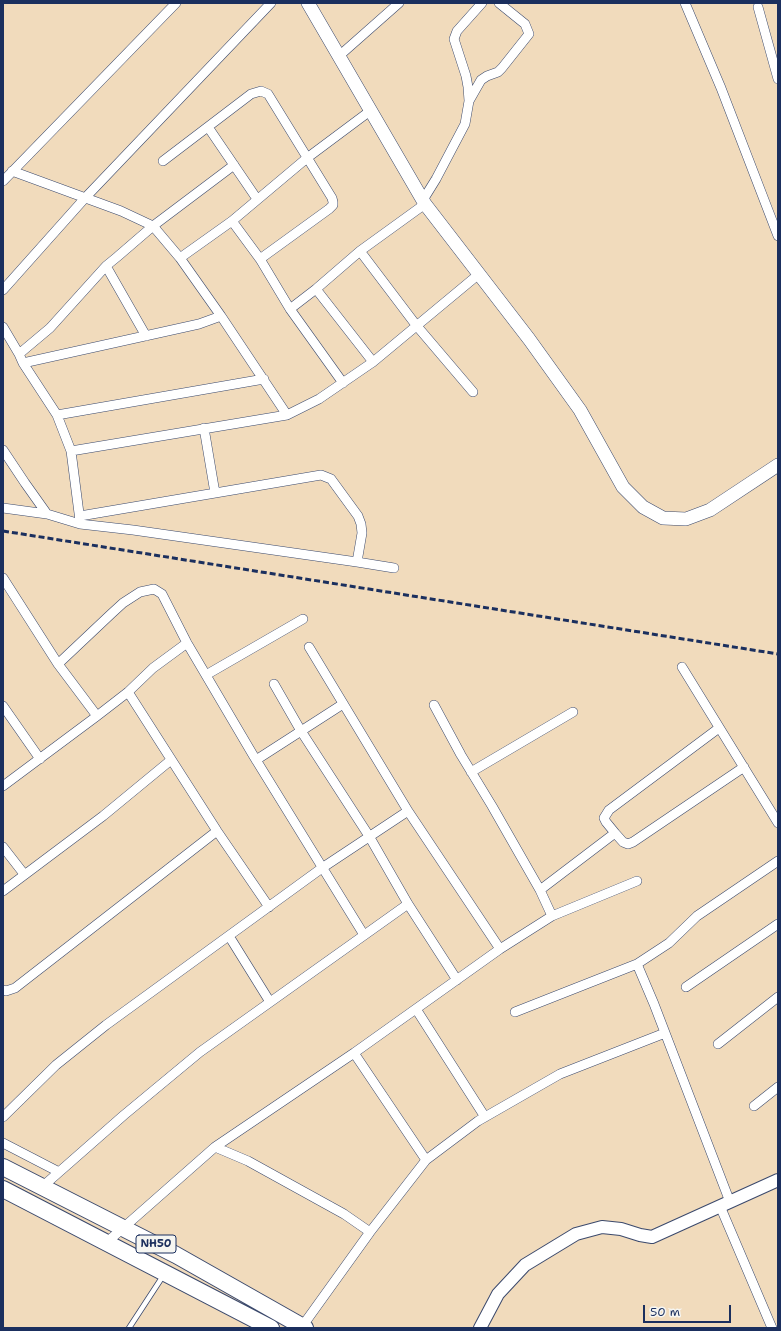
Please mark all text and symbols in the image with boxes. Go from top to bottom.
road number: NH50 [136,1235,176,1253]
scale bar [645,1297,733,1323]
text: 50 m [650,1304,680,1320]

